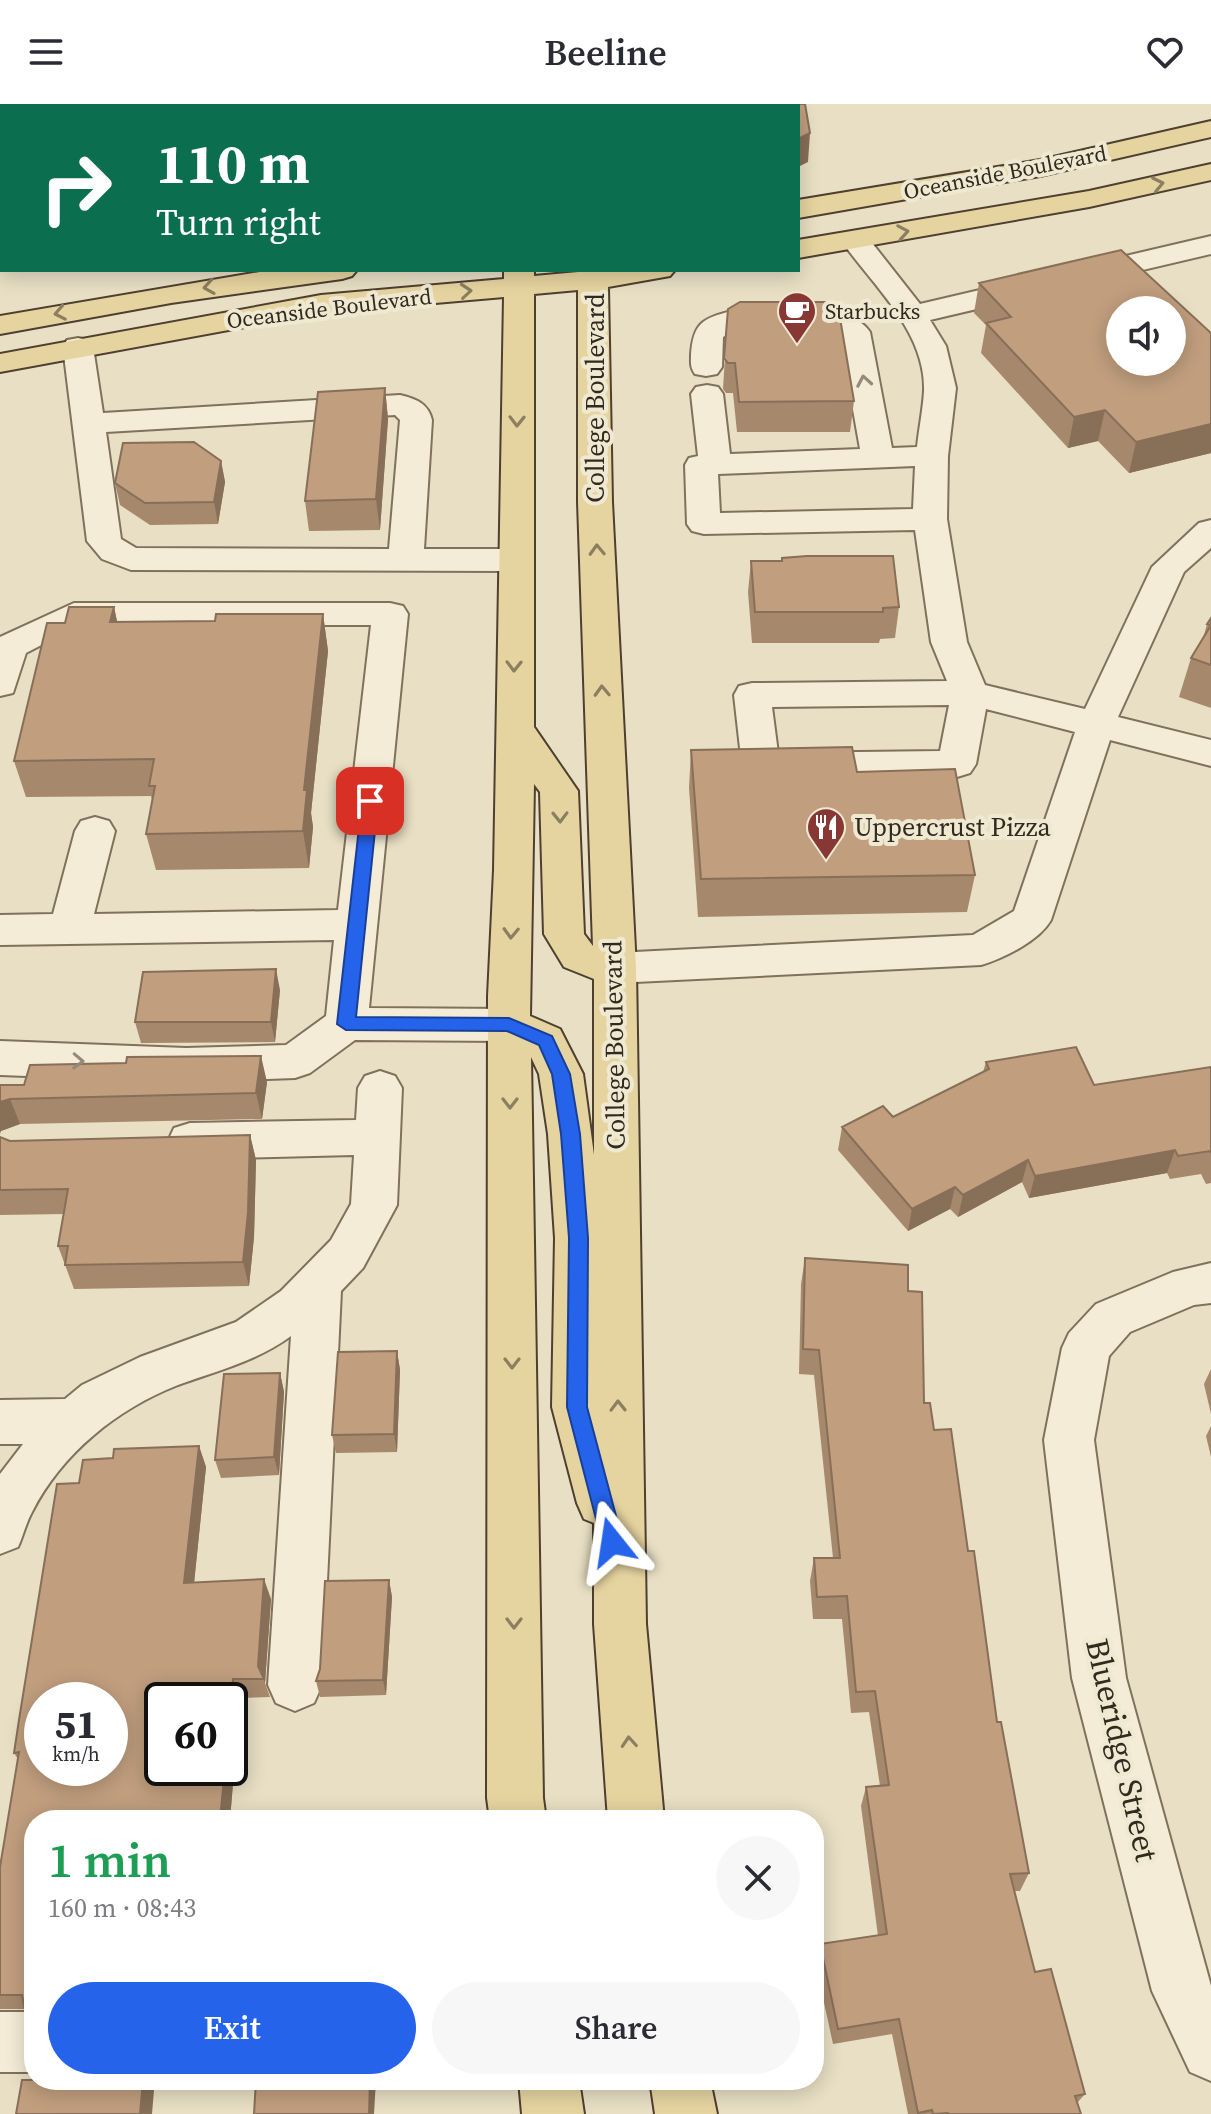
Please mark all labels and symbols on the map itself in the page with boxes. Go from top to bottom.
street label: Oceanside Boulevard [901,138,1110,206]
one-way arrow [1151,176,1164,193]
one-way arrow [896,224,909,241]
one-way arrow [202,277,216,294]
street label: Oceanside Boulevard [225,280,434,335]
one-way arrow [460,283,473,300]
cafe icon: Starbucks [776,290,818,345]
street label: College Boulevard [577,293,613,503]
place label: Starbucks [825,296,920,326]
one-way arrow [53,303,67,320]
one-way arrow [856,374,873,388]
one-way arrow [508,415,526,428]
one-way arrow [589,543,606,556]
one-way arrow [505,660,523,673]
one-way arrow [593,684,610,697]
pin [336,767,404,835]
restaurant icon: Uppercrust Pizza [805,806,847,861]
place label: Uppercrust Pizza [854,809,1052,845]
one-way arrow [551,811,569,824]
one-way arrow [503,927,520,940]
street label: College Boulevard [594,940,634,1150]
one-way arrow [72,1052,85,1069]
one-way arrow [501,1097,519,1110]
one-way arrow [503,1357,521,1370]
one-way arrow [609,1399,627,1412]
position arrow [570,1500,654,1584]
one-way arrow [505,1617,523,1630]
street label: Blueridge Street [1075,1634,1169,1866]
speed limit sign: 60 [144,1682,248,1786]
one-way arrow [621,1735,638,1748]

